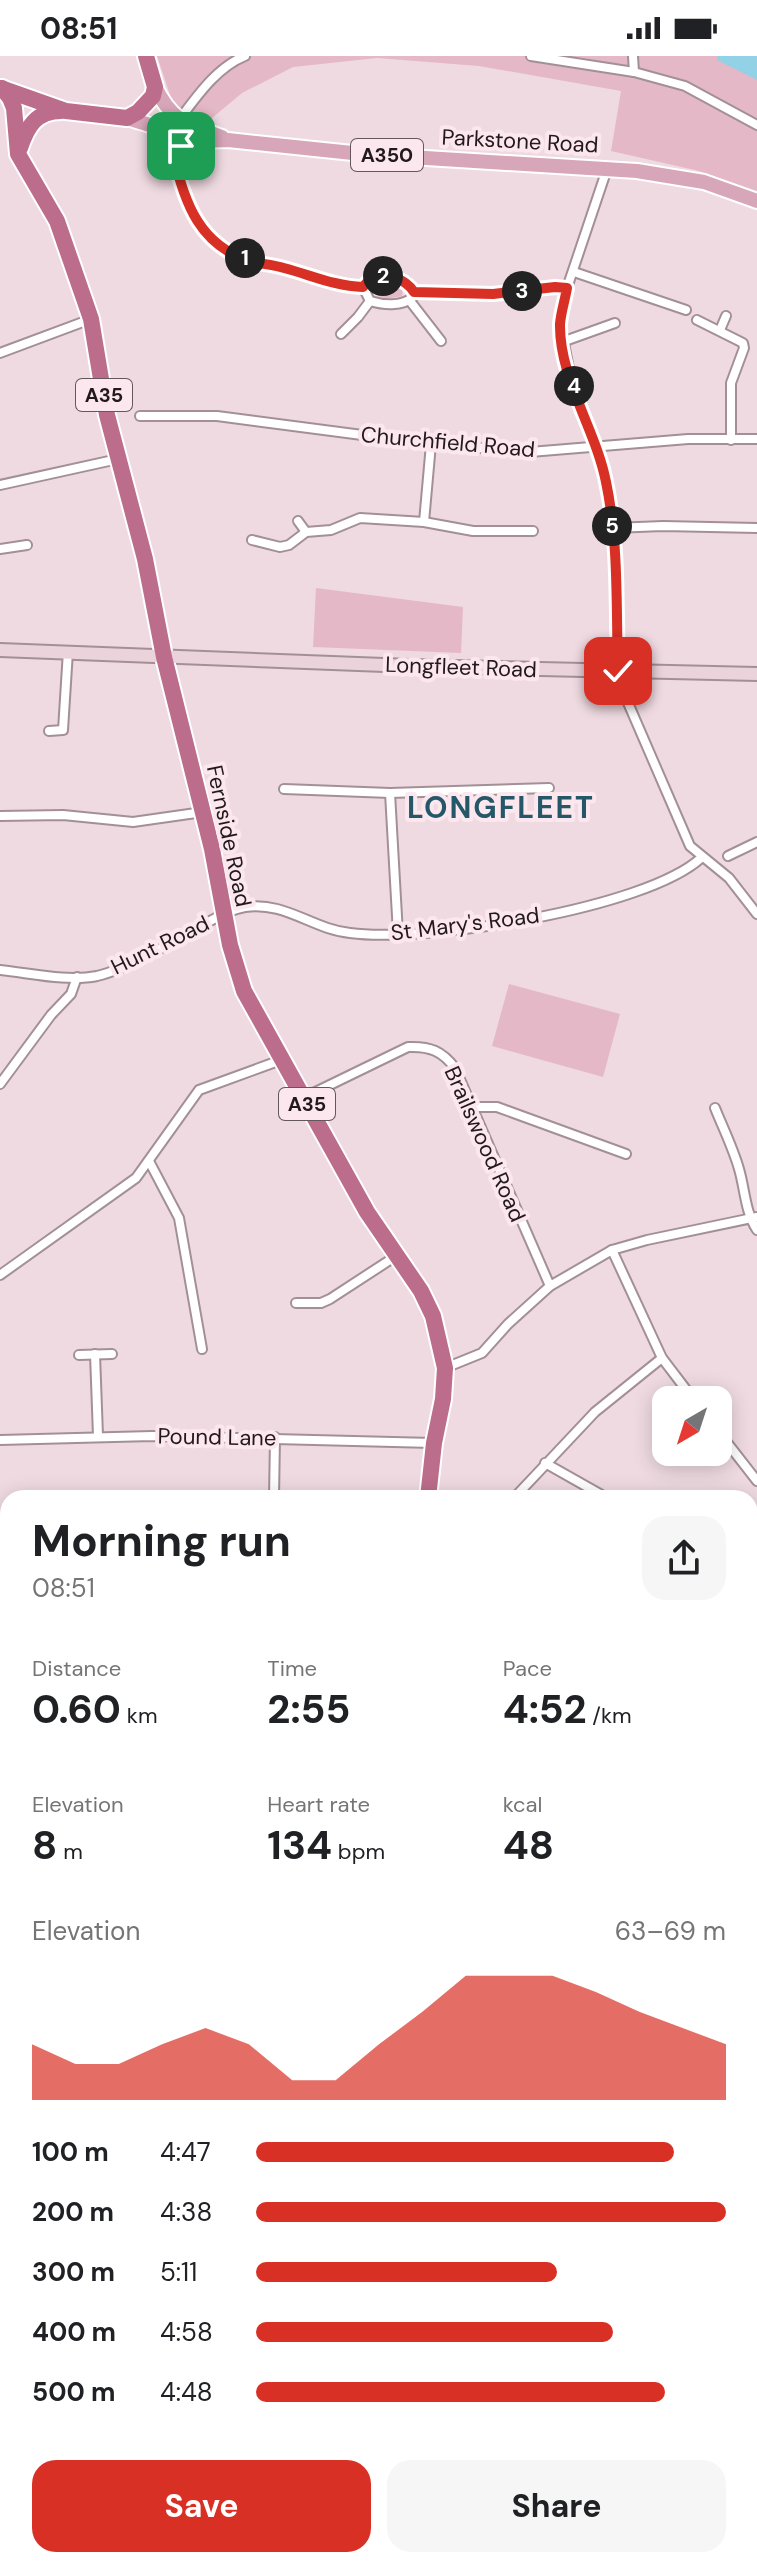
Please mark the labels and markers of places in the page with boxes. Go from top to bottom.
pin [147,112,215,180]
pin: 1 [225,238,265,278]
pin: 2 [363,256,403,296]
pin: 3 [502,271,542,311]
pin: 4 [554,366,594,406]
pin: 5 [592,506,632,546]
pin [584,637,652,705]

